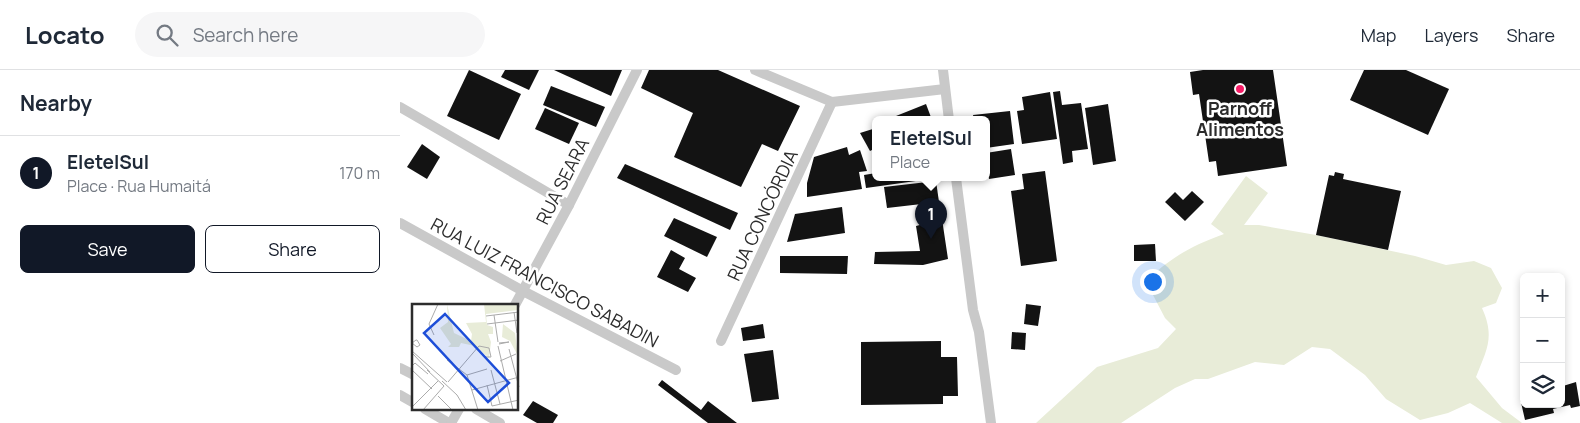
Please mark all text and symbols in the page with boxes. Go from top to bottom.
search box [135,12,485,57]
text: Locato [25,18,105,51]
icon: search [153,21,181,49]
text: Search here [193,22,298,48]
text: Map [1361,23,1396,47]
text: Layers [1424,23,1478,47]
text: Share [1506,23,1555,47]
marker: Parnoff Alimentos [1234,83,1246,95]
text: Nearby [20,89,92,117]
place label: Parnoff Alimentos [1196,96,1284,141]
popup [872,116,990,181]
text: EletelSul [890,125,972,151]
street label: RUA SEARA [530,133,594,228]
street label: RUA CONCÓRDIA [721,145,803,284]
text: EletelSul [67,149,149,175]
text: Place [890,151,930,173]
text: 1 [32,162,40,184]
text: 170 m [339,162,380,184]
text: Place · Rua Humaitá [67,175,211,197]
pin: 1 [915,198,947,239]
street label: RUA LUIZ FRANCISCO SABADIN [427,212,663,352]
button: Save [20,225,195,273]
button: Share [205,225,380,273]
your location [1140,269,1166,295]
map controls [1520,273,1565,408]
button: + [1520,273,1565,318]
inset map [412,304,519,410]
button: − [1520,318,1565,363]
button: layers [1520,363,1565,408]

